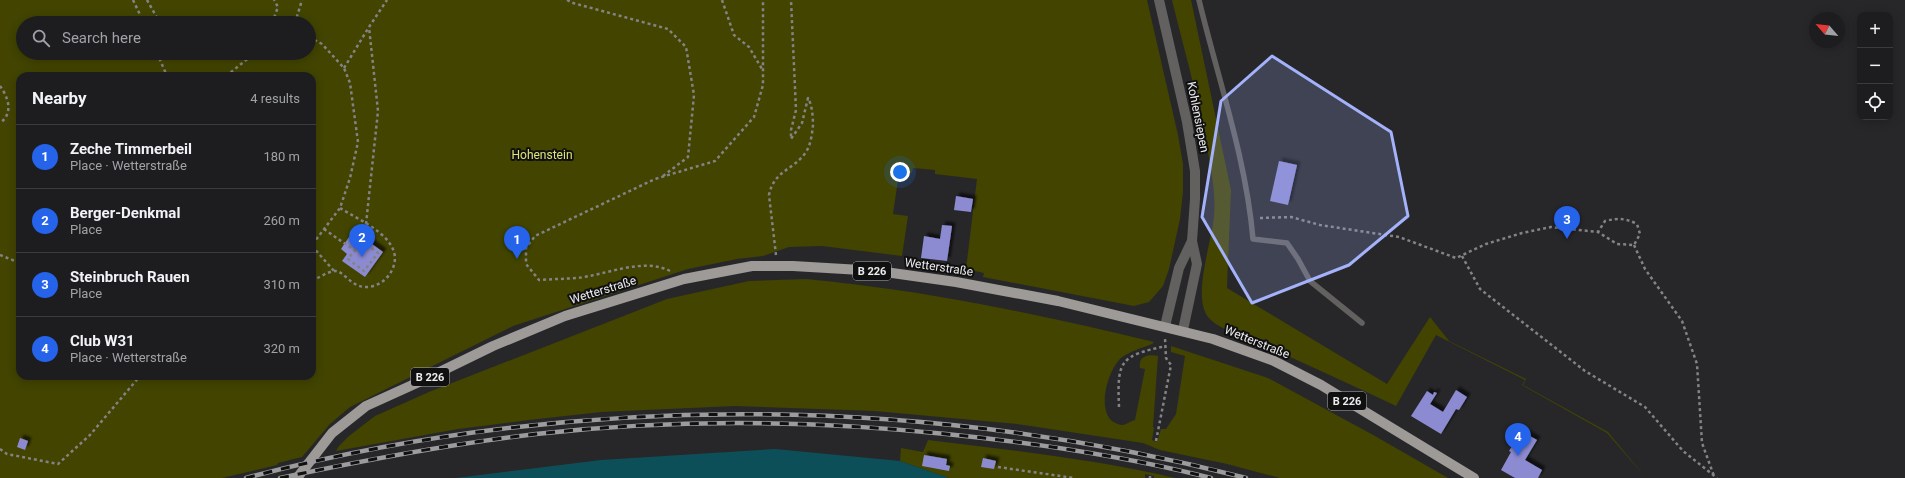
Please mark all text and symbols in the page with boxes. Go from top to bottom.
north arrow [1809,12,1845,48]
map controls [1857,12,1893,120]
button: + [1857,12,1893,48]
search box [16,16,316,60]
icon: search [30,27,52,49]
text: Search here [62,29,141,47]
button: − [1857,48,1893,84]
street label: Kohlensiepen [1184,80,1212,154]
button: locate [1857,84,1893,120]
text: Nearby [32,88,87,108]
text: 4 results [250,91,300,106]
text: Zeche Timmerbeil [70,140,192,158]
park label: Hohenstein [511,148,573,162]
text: 1 [41,149,49,164]
text: 180 m [263,149,300,164]
text: Place · Wetterstraße [70,158,187,173]
your location [890,162,910,182]
text: Berger-Denkmal [70,204,180,222]
pin: 3 [1554,206,1580,239]
text: 2 [41,213,49,228]
text: 260 m [263,213,300,228]
text: Place [70,222,102,237]
pin: 2 [349,224,375,257]
pin: 1 [504,226,530,259]
street label: Wetterstraße [904,255,974,279]
road number: B 226 [853,262,891,280]
text: Steinbruch Rauen [70,268,190,286]
street label: Wetterstraße [568,273,638,307]
text: 3 [41,277,49,292]
text: 310 m [263,277,300,292]
text: Place [70,286,102,301]
street label: Wetterstraße [1222,323,1292,361]
text: Club W31 [70,332,135,350]
text: 4 [41,341,49,356]
text: 320 m [263,341,300,356]
text: Place · Wetterstraße [70,350,187,365]
road number: B 226 [411,368,449,386]
road number: B 226 [1328,392,1366,410]
pin: 4 [1505,423,1531,456]

